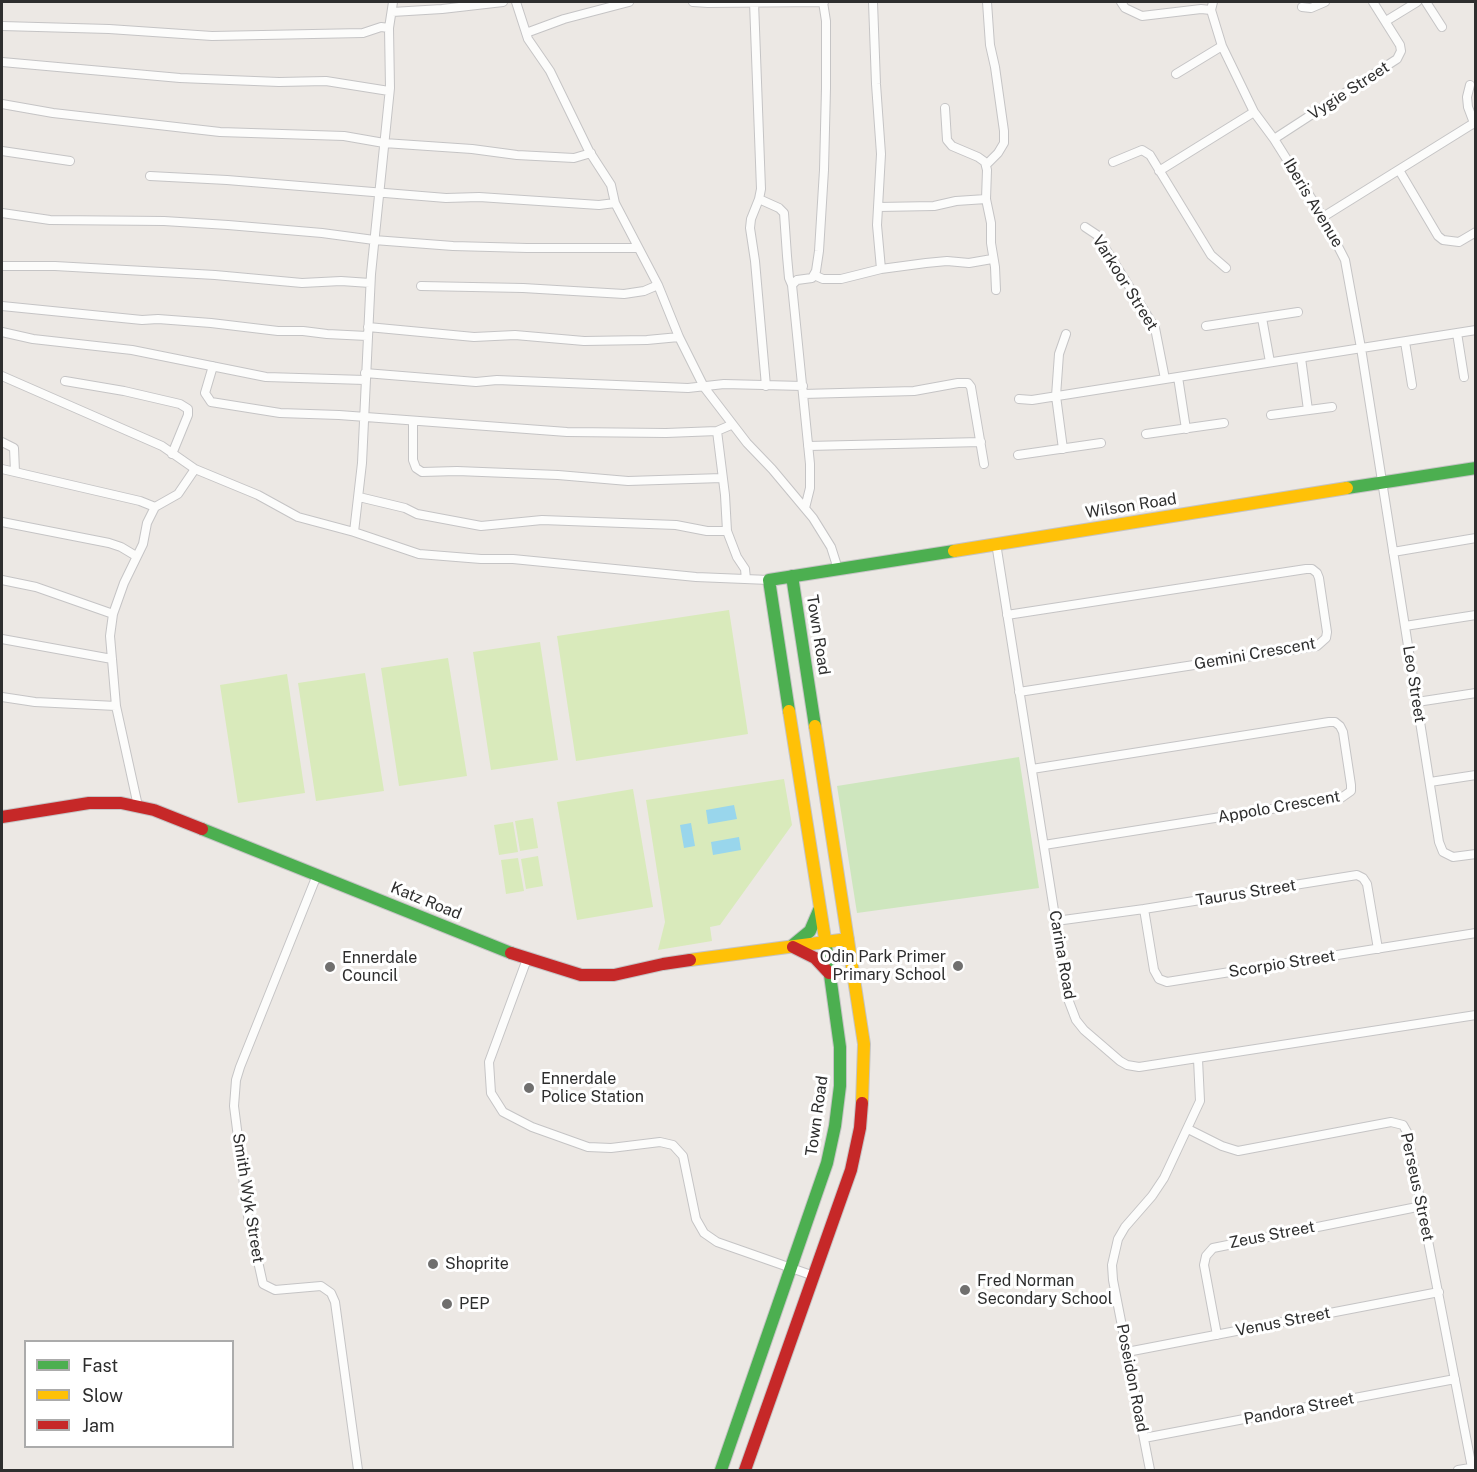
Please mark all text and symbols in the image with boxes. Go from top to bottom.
street label: Vygie Street [1305,58,1393,124]
street label: Iberis Avenue [1279,155,1347,251]
street label: Varkoor Street [1088,232,1162,334]
street label: Wilson Road [1084,489,1178,523]
street label: Town Road [802,594,834,676]
street label: Gemini Crescent [1193,634,1317,674]
street label: Leo Street [1398,644,1430,724]
street label: Appolo Crescent [1216,787,1342,827]
street label: Taurus Street [1195,876,1297,910]
street label: Katz Road [388,878,464,924]
street label: Carina Road [1045,909,1079,1001]
street label: Scorpio Street [1227,946,1337,982]
place label: Odin Park Primer Primary School [820,947,946,985]
place label: Ennerdale Council [342,948,417,986]
marker: Odin Park Primer Primary School [951,959,965,973]
marker: Ennerdale Council [323,960,337,974]
place label: Ennerdale Police Station [541,1069,644,1107]
street label: Town Road [802,1075,832,1157]
marker: Ennerdale Police Station [522,1081,536,1095]
street label: Perseus Street [1396,1131,1438,1243]
street label: Smith Wyk Street [228,1132,268,1264]
street label: Zeus Street [1227,1217,1317,1253]
place label: Shoprite [445,1254,509,1274]
marker: Shoprite [426,1257,440,1271]
place label: Fred Norman Secondary School [977,1271,1112,1309]
marker: Fred Norman Secondary School [958,1283,972,1297]
place label: PEP [459,1294,489,1314]
marker: PEP [440,1297,454,1311]
street label: Venus Street [1234,1303,1332,1341]
street label: Poseidon Road [1112,1322,1152,1434]
legend [24,1340,234,1448]
text: Fast [82,1355,118,1376]
text: Slow [82,1385,123,1406]
street label: Pandora Street [1242,1389,1356,1429]
text: Jam [82,1415,115,1436]

